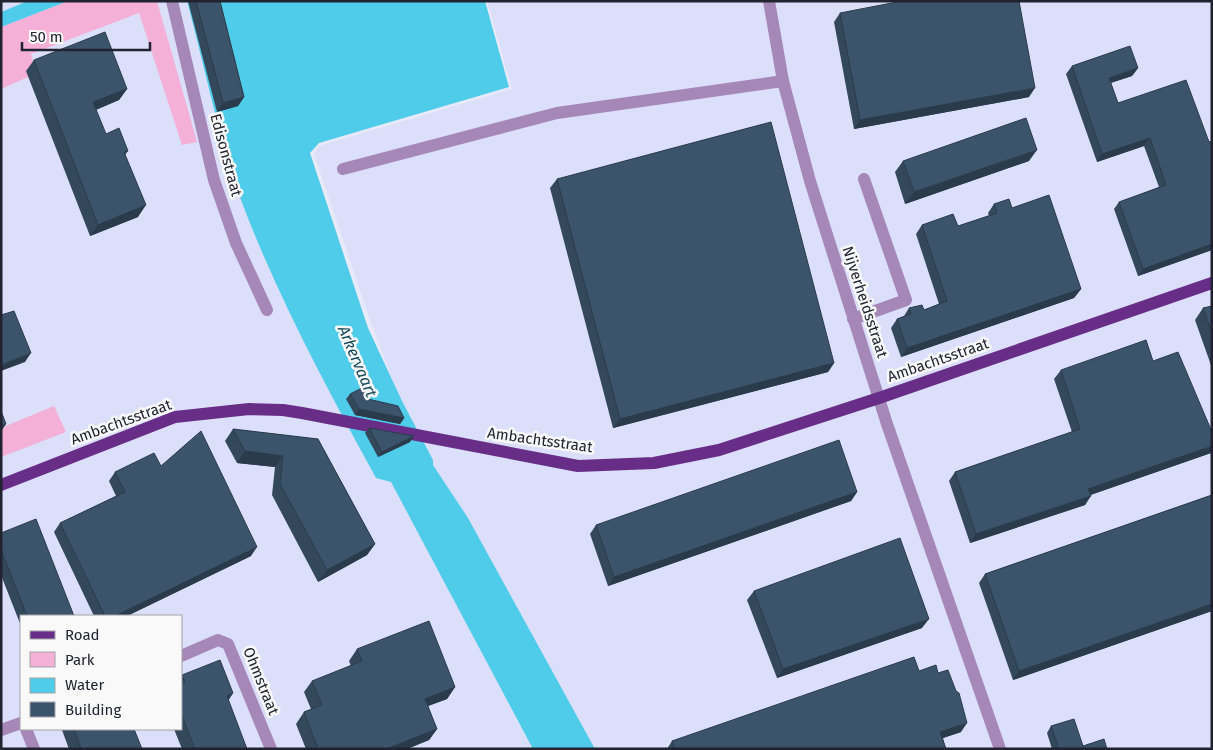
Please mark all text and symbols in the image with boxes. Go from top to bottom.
scale bar [22,20,150,52]
text: 50 m [30,28,63,46]
street label: Edisonstraat [206,112,246,199]
street label: Nijverheidsstraat [838,244,892,361]
water label: Arkervaart [334,322,381,400]
street label: Ambachtsstraat [885,334,992,386]
street label: Ambachtsstraat [68,395,174,449]
street label: Ambachtsstraat [486,424,594,456]
legend [20,615,182,730]
text: Road [65,626,100,644]
street label: Ohmstraat [239,645,283,718]
text: Park [65,651,95,669]
text: Water [65,676,104,694]
text: Building [65,701,121,719]

